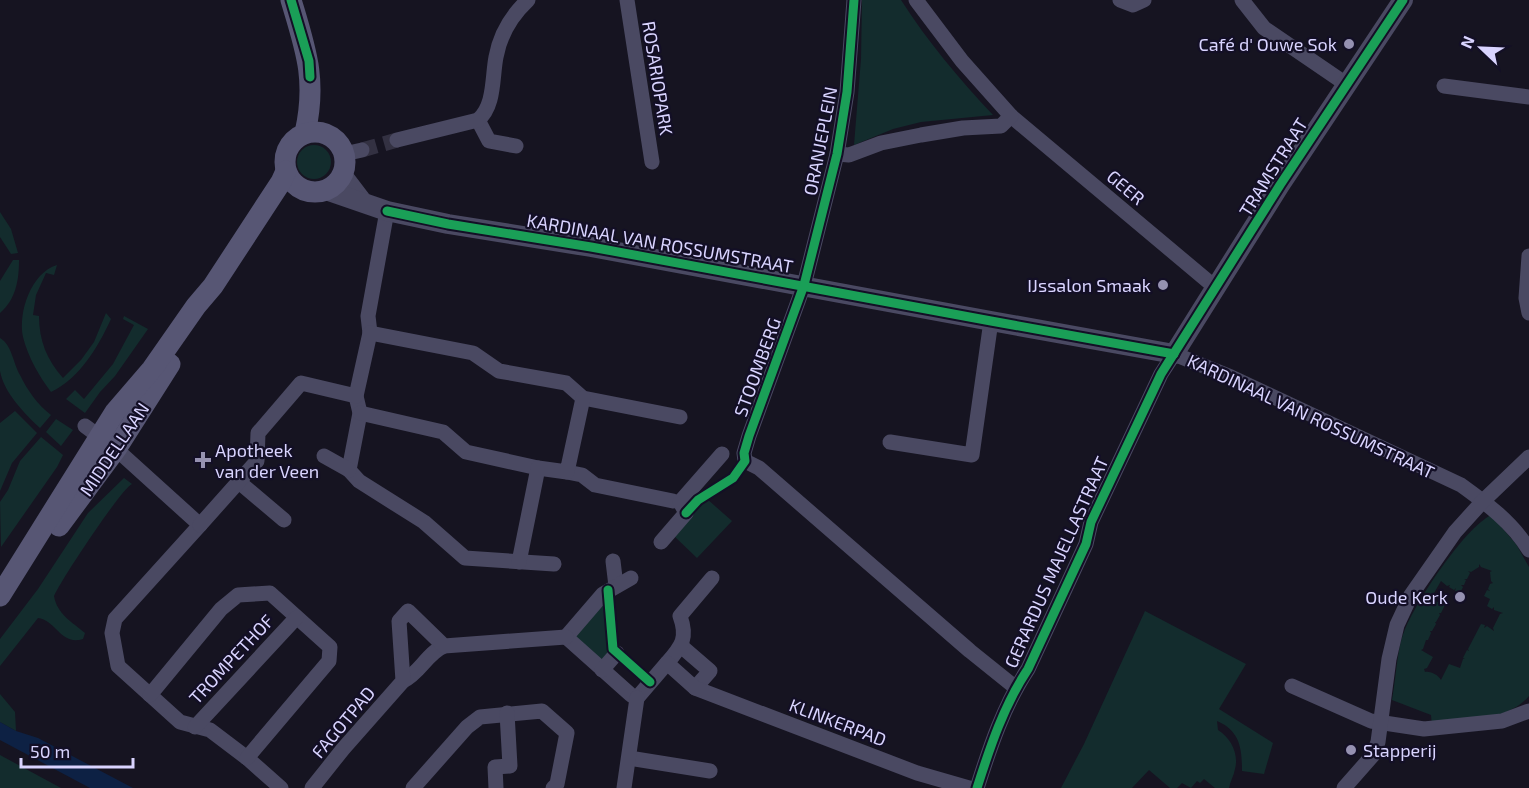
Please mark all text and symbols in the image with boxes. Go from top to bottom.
north arrow [1451,18,1511,78]
street label: ROSARIOPARK [638,19,678,137]
place label: Café d' Ouwe Sok [1198,33,1337,55]
text: N [1456,33,1478,51]
marker: Café d' Ouwe Sok [1342,37,1356,51]
street label: ORANJEPLEIN [799,85,841,197]
street label: TRAMSTRAAT [1234,113,1312,220]
street label: GEER [1103,165,1149,209]
street label: KARDINAAL VAN ROSSUMSTRAAT [525,209,795,277]
place label: IJssalon Smaak [1027,274,1151,296]
marker: IJssalon Smaak [1156,278,1170,292]
street label: STOOMBERG [729,314,785,420]
street label: KARDINAAL VAN ROSSUMSTRAAT [1184,349,1438,483]
street label: MIDDELLAAN [75,398,153,500]
place label: Apotheek van der Veen [215,439,319,482]
street label: GERARDUS MAJELLASTRAAT [999,452,1113,671]
marker: Apotheek van der Veen [196,453,210,467]
place label: Oude Kerk [1365,586,1448,608]
marker: Oude Kerk [1453,590,1467,604]
street label: TROMPETHOF [184,609,278,708]
street label: FAGOTPAD [307,682,379,762]
street label: KLINKERPAD [786,693,890,751]
scale bar [21,731,134,769]
place label: Stapperij [1363,739,1436,761]
text: 50 m [30,740,70,762]
marker: Stapperij [1344,743,1358,757]

